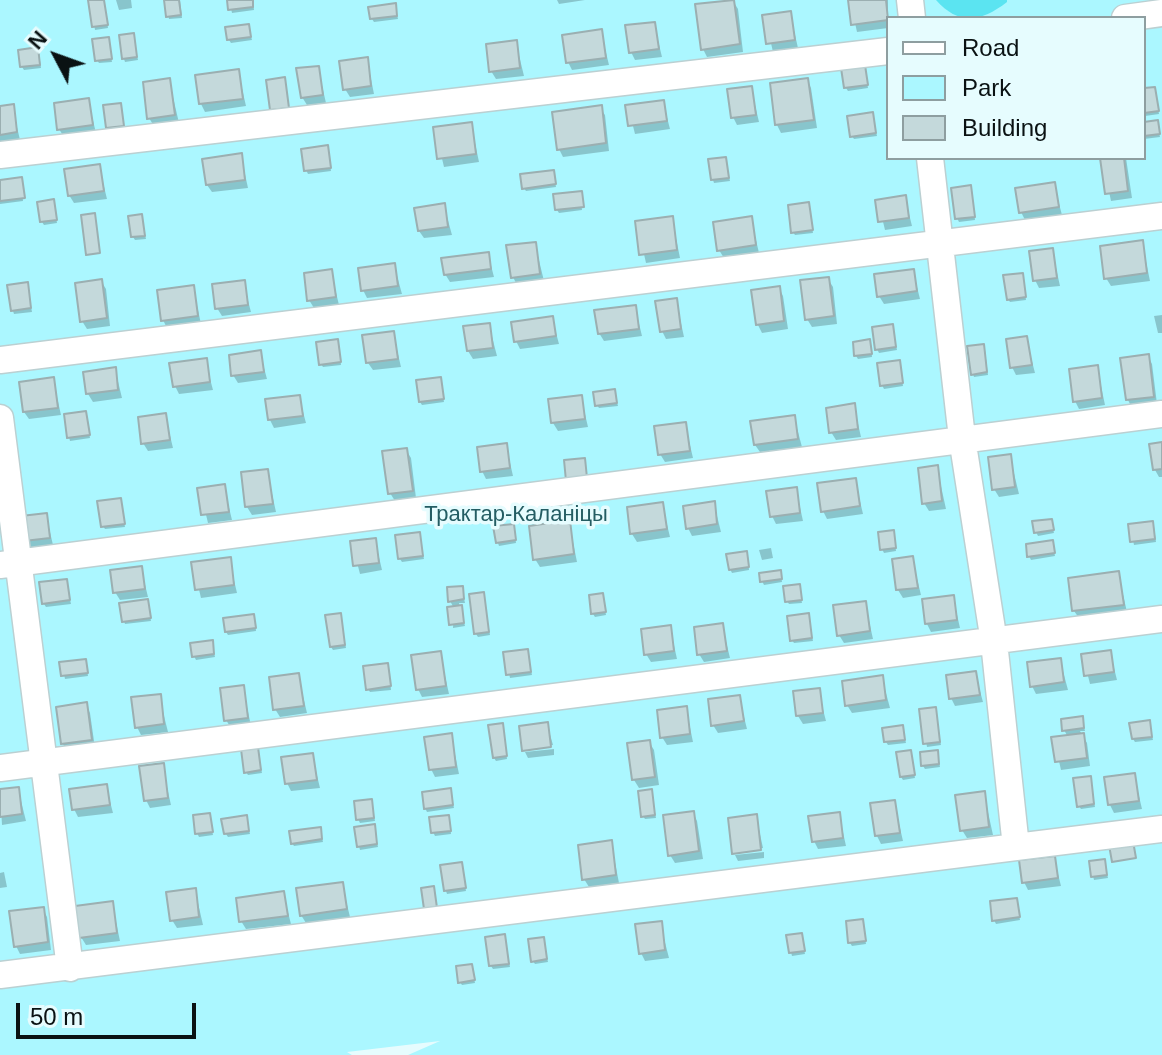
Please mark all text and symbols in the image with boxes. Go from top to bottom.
north arrow [16,16,96,96]
legend [886,16,1146,160]
text: N [23,26,52,54]
text: Road [962,34,1019,61]
text: Park [962,74,1011,101]
text: Building [962,114,1047,141]
park label: Трактар-Каланіцы [424,502,608,528]
scale bar [20,987,200,1037]
text: 50 m [30,1003,83,1030]

